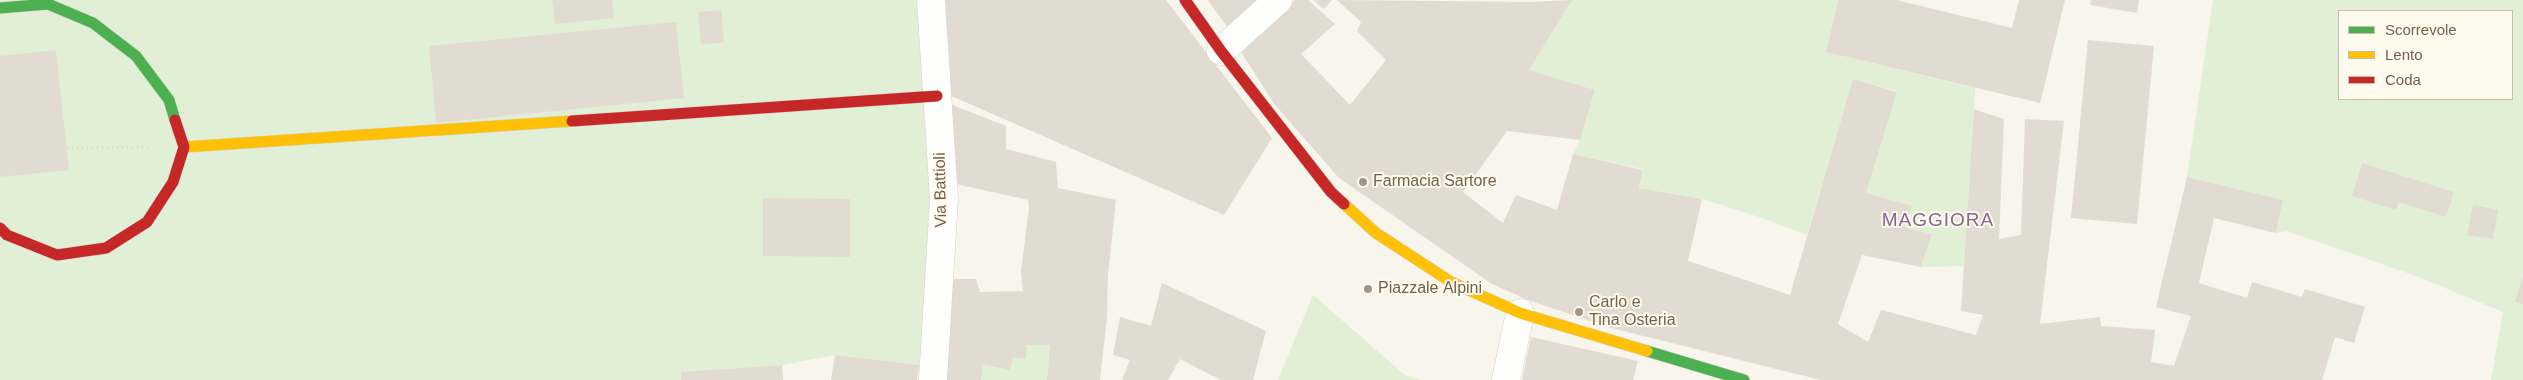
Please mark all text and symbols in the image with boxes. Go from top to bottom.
legend [2338,10,2513,100]
text: Scorrevole [2385,21,2457,38]
text: Lento [2385,46,2423,63]
text: Coda [2385,71,2421,88]
street label: Via Battioli [931,152,951,228]
place label: Farmacia Sartore [1373,172,1497,192]
marker: Farmacia Sartore [1357,176,1369,188]
district label: MAGGIORA [1881,210,1995,232]
place label: Piazzale Alpini [1378,279,1482,299]
marker: Piazzale Alpini [1362,283,1374,295]
place label: Carlo e Tina Osteria [1589,293,1676,331]
marker: Carlo e Tina Osteria [1573,306,1585,318]

